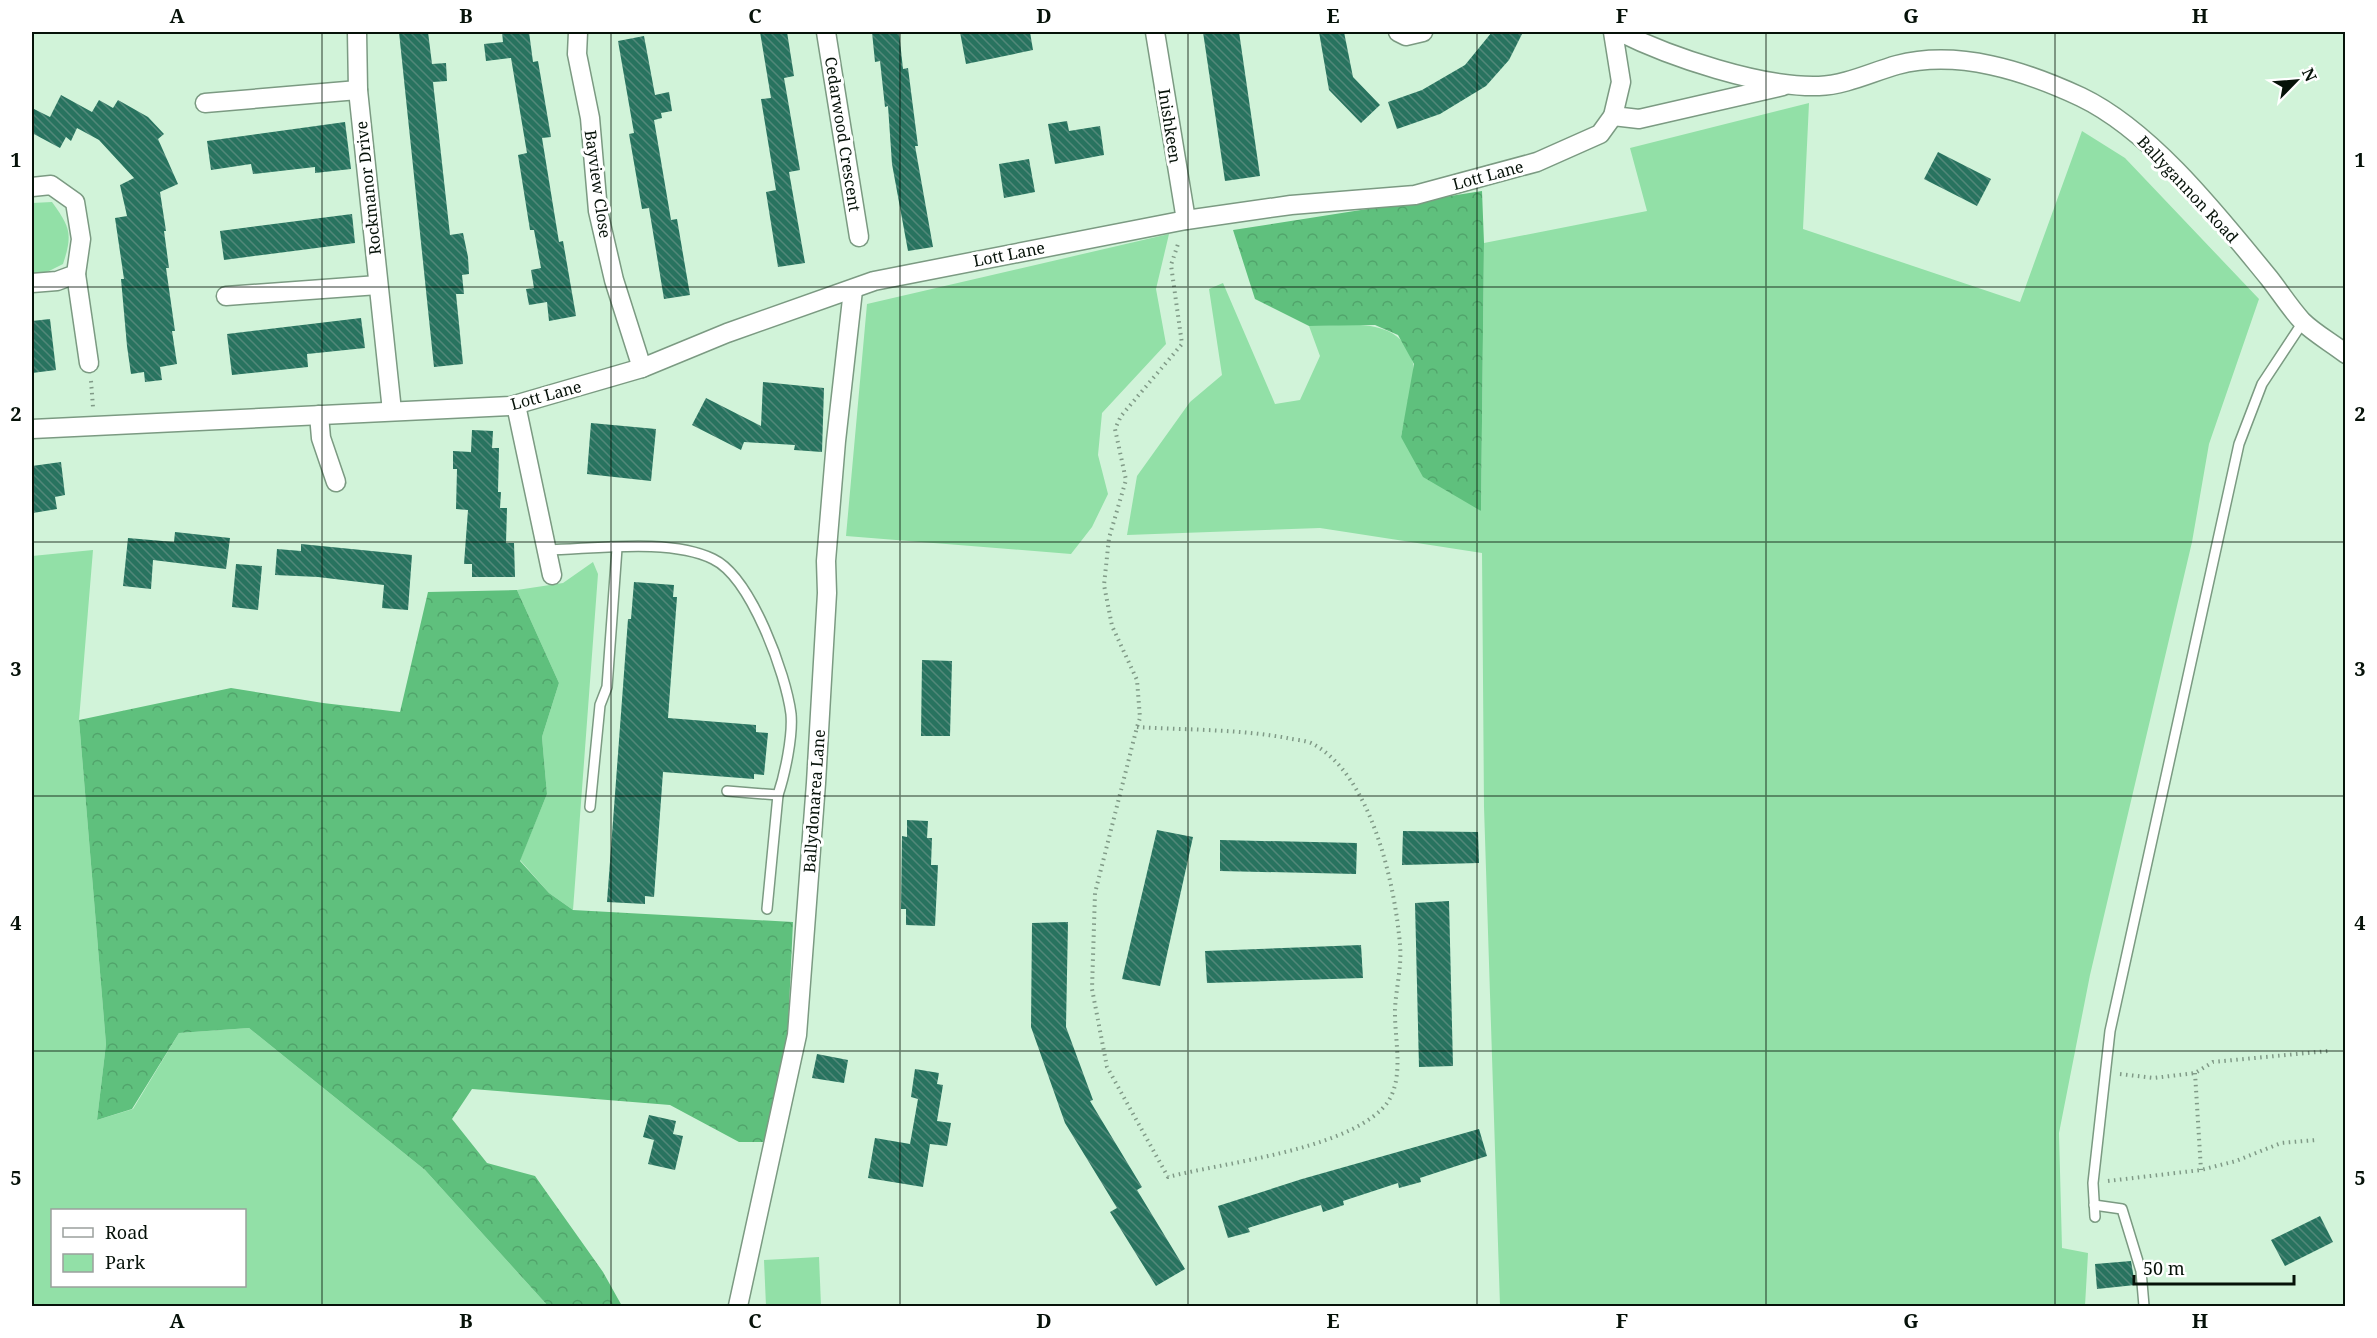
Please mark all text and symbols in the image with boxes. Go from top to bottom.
text: A [169,2,185,29]
text: B [459,2,473,29]
text: C [748,2,762,29]
text: D [1036,2,1052,29]
text: E [1326,2,1340,29]
text: F [1616,2,1628,29]
text: G [1903,2,1919,29]
text: H [2192,2,2208,29]
north arrow [2266,51,2326,111]
street label: Cedarwood Crescent [820,55,866,213]
text: N [2297,64,2322,85]
street label: Inishkeen [1153,87,1187,165]
street label: Rockmanor Drive [350,120,386,256]
street label: Bayview Close [580,129,616,239]
street label: Ballygannon Road [2133,131,2244,247]
text: 1 [10,146,22,173]
text: 1 [2354,146,2366,173]
street label: Lott Lane [1450,155,1526,195]
street label: Lott Lane [971,236,1047,272]
street label: Lott Lane [508,375,584,415]
text: 2 [10,400,22,427]
text: 2 [2354,400,2366,427]
text: 3 [10,655,22,682]
text: 3 [2354,655,2366,682]
street label: Ballydonarea Lane [798,728,830,874]
text: 4 [10,909,22,936]
text: 4 [2354,909,2366,936]
text: 5 [10,1164,22,1191]
text: 5 [2354,1164,2366,1191]
legend [51,1209,246,1287]
text: Road [105,1220,148,1244]
scale bar [2134,1248,2294,1286]
text: Park [105,1250,145,1274]
text: 50 m [2143,1256,2185,1280]
text: A [169,1307,185,1334]
text: B [459,1307,473,1334]
text: C [748,1307,762,1334]
text: D [1036,1307,1052,1334]
text: E [1326,1307,1340,1334]
text: F [1616,1307,1628,1334]
text: G [1903,1307,1919,1334]
text: H [2192,1307,2208,1334]

